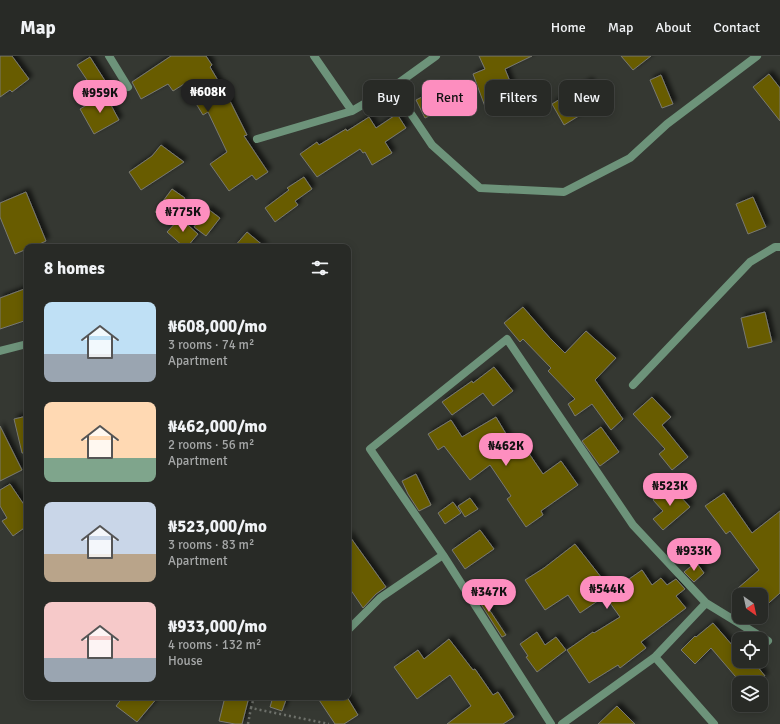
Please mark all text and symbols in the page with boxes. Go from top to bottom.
text: Map [20,16,56,40]
text: Home [551,19,586,36]
text: Map [608,19,633,36]
text: About [655,19,691,36]
text: Contact [713,19,760,36]
pin: ₦608K [180,79,236,113]
pin: ₦959K [72,80,128,114]
chip: Buy [363,80,414,116]
chip: Rent [422,80,477,116]
chip: Filters [485,80,551,116]
chip: New [559,80,614,116]
text: ₦608K [190,84,226,100]
text: ₦959K [82,85,118,101]
pin: ₦775K [155,199,211,233]
text: ₦775K [165,204,201,220]
icon: filters [309,257,331,279]
text: 8 homes [44,258,105,279]
text: ₦608,000/mo [168,316,267,337]
icon: home [76,318,124,366]
text: 3 rooms · 74 m² [168,337,254,353]
text: Apartment [168,353,228,369]
text: ₦462,000/mo [168,416,267,437]
icon: home [76,418,124,466]
pin: ₦462K [478,433,534,467]
text: 2 rooms · 56 m² [168,437,254,453]
text: ₦462K [488,438,524,454]
text: Apartment [168,453,228,469]
pin: ₦523K [642,473,698,507]
text: ₦523K [652,478,688,494]
text: ₦523,000/mo [168,516,267,537]
icon: home [76,518,124,566]
text: 3 rooms · 83 m² [168,537,254,553]
pin: ₦933K [666,538,722,572]
text: ₦933K [676,543,712,559]
text: Apartment [168,553,228,569]
pin: ₦544K [579,576,635,610]
pin: ₦347K [461,579,517,613]
text: ₦544K [589,581,625,597]
text: ₦347K [471,584,507,600]
north arrow [732,588,768,624]
map controls [732,588,768,712]
text: ₦933,000/mo [168,616,267,637]
icon: home [76,618,124,666]
button: locate [732,632,768,668]
text: 4 rooms · 132 m² [168,637,261,653]
text: House [168,653,203,669]
button: layers [732,676,768,712]

